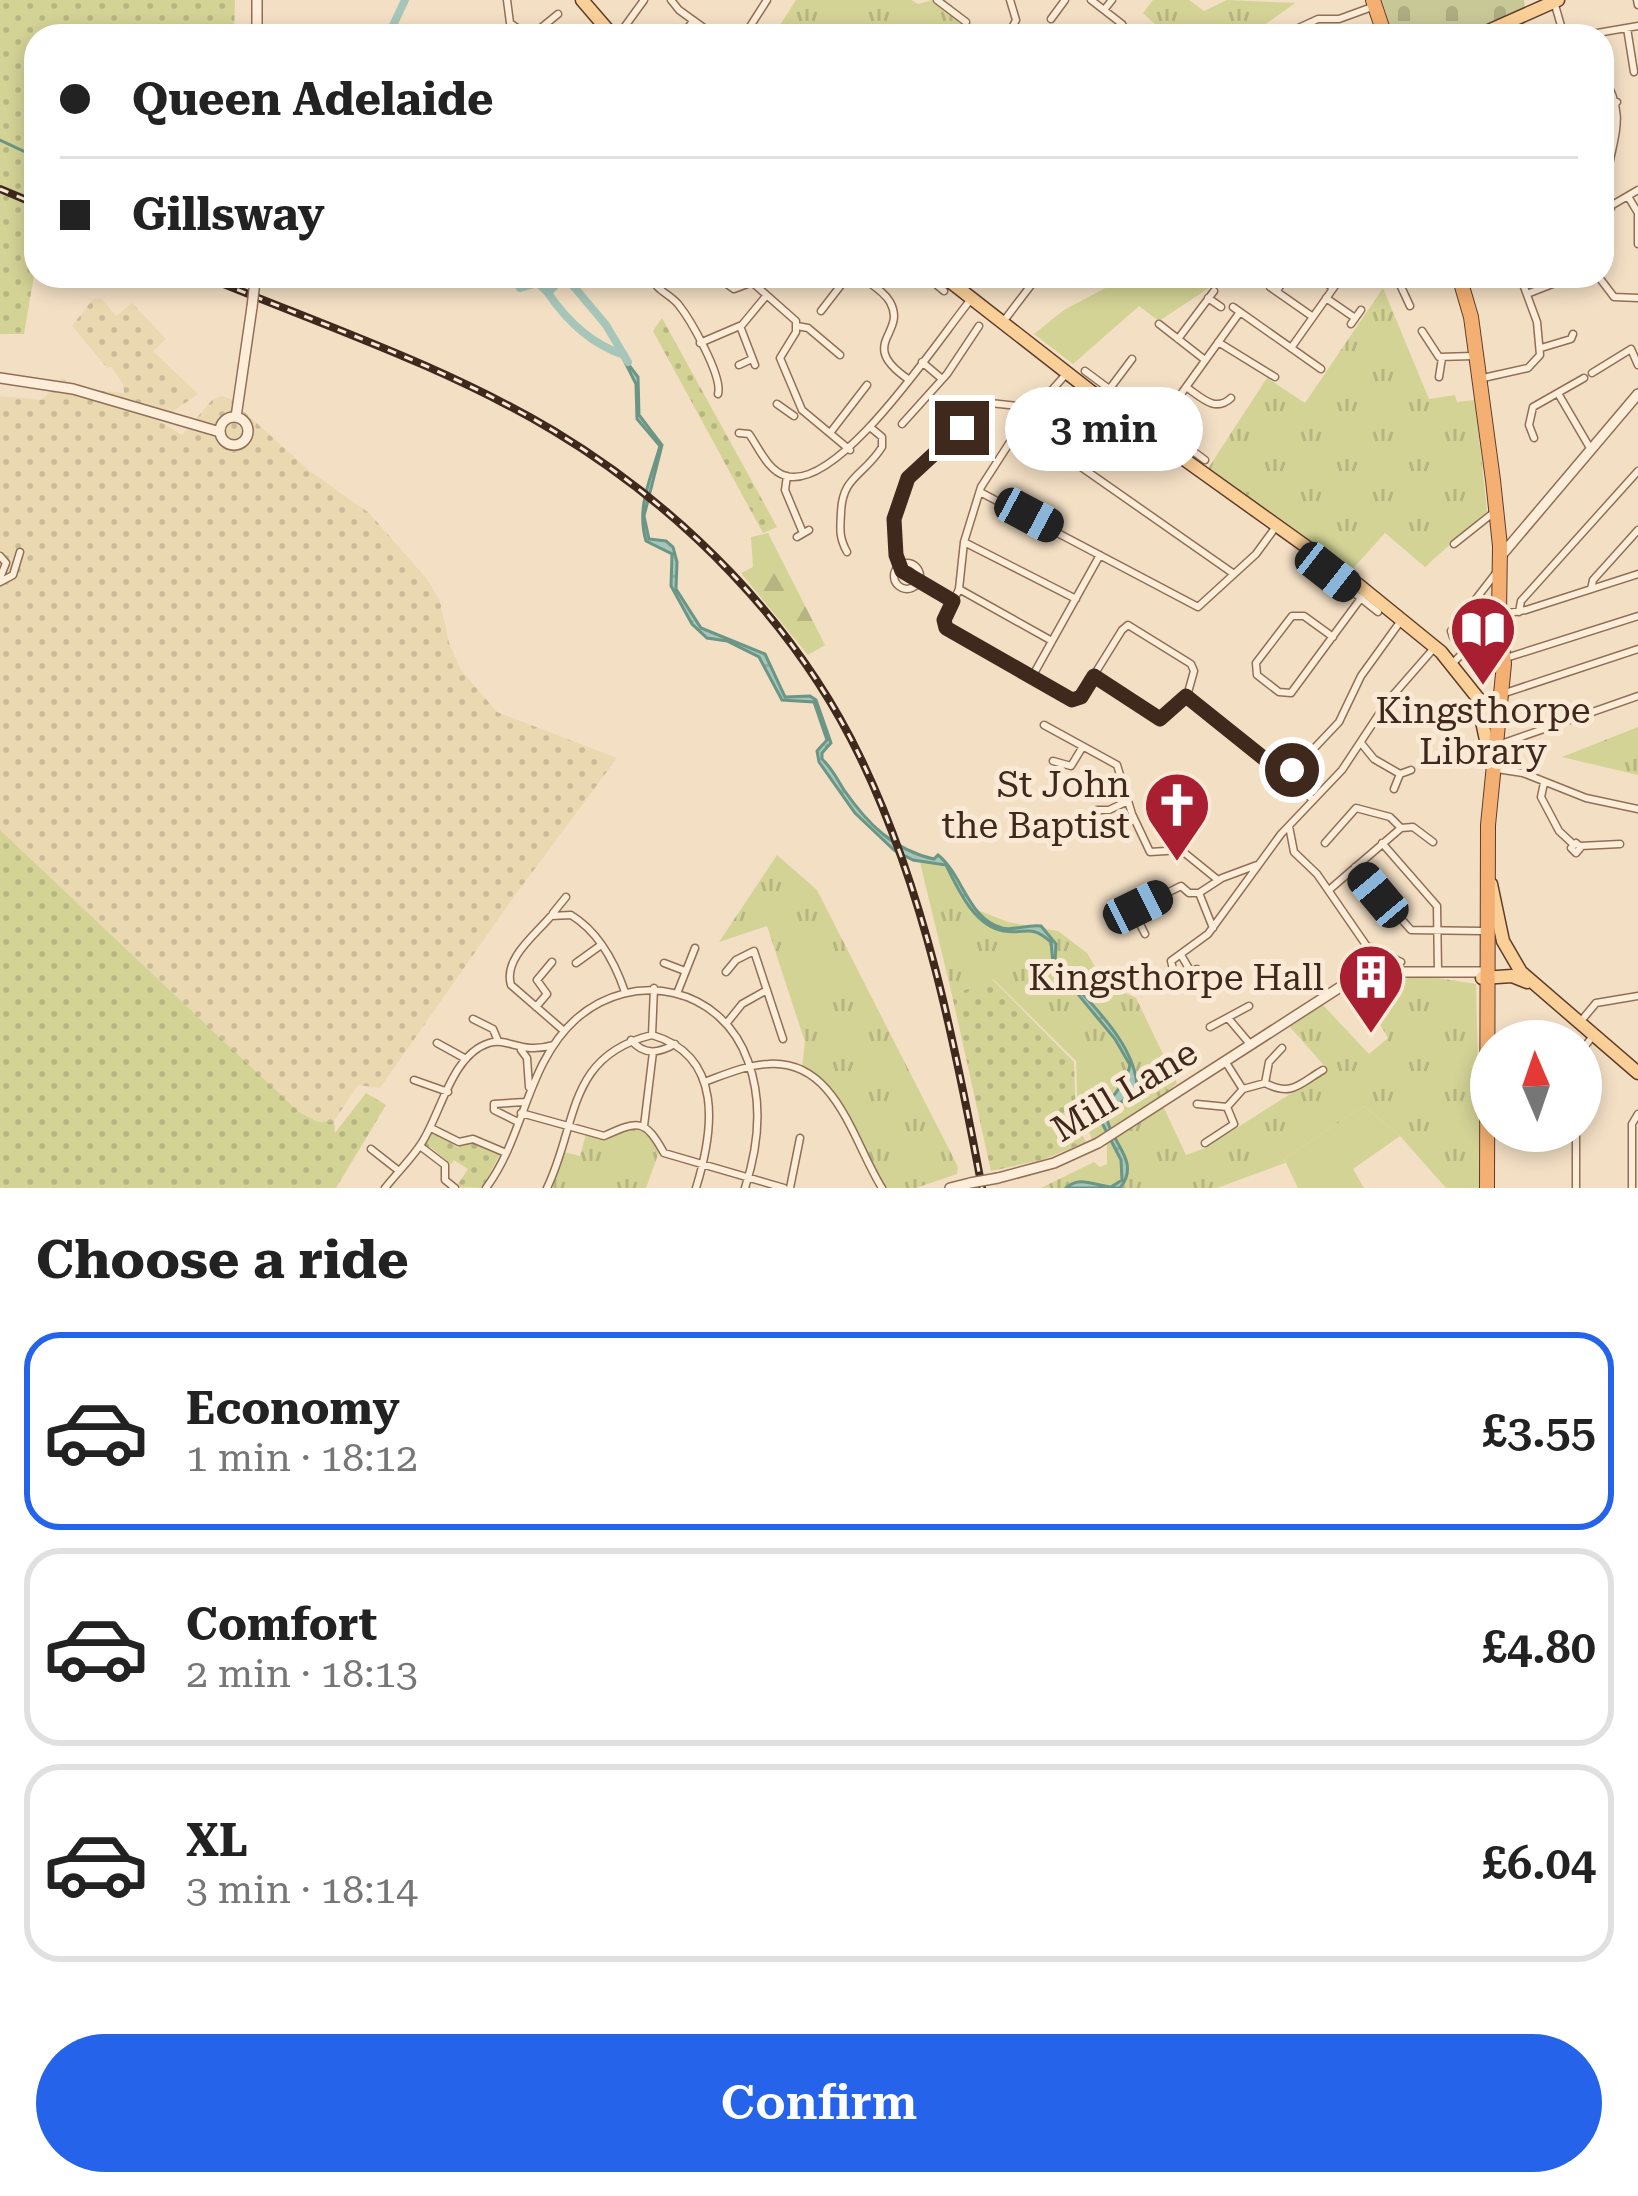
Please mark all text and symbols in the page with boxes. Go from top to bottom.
text: Queen Adelaide [132,73,493,126]
text: Gillsway [132,188,325,241]
callout: 3 min [1004,386,1202,470]
route end [935,401,989,455]
text: 3 min [1050,406,1158,452]
car [989,482,1069,548]
car [1289,536,1367,608]
library icon: Kingsthorpe Library [1448,594,1518,688]
place label: Kingsthorpe Library [1375,690,1591,773]
route start [1265,743,1319,797]
place label: St John the Baptist [942,764,1130,847]
church icon: St John the Baptist [1142,770,1212,864]
car [1341,856,1415,934]
car [1098,875,1178,939]
building icon: Kingsthorpe Hall [1336,942,1406,1036]
place label: Kingsthorpe Hall [1028,957,1324,999]
north arrow [1470,1020,1602,1152]
map controls [1470,1020,1602,1152]
street label: Mill Lane [1044,1031,1205,1151]
text: Choose a ride [36,1228,409,1291]
icon: car [42,1377,150,1485]
text: Economy [186,1382,400,1435]
text: £3.55 [1482,1405,1596,1458]
text: 1 min · 18:12 [186,1435,418,1481]
icon: car [42,1593,150,1701]
text: Comfort [186,1598,377,1651]
text: £4.80 [1482,1621,1596,1674]
text: 2 min · 18:13 [186,1651,418,1697]
icon: car [42,1809,150,1917]
text: XL [186,1814,248,1867]
text: £6.04 [1482,1837,1596,1890]
text: 3 min · 18:14 [186,1867,418,1913]
button: Confirm [36,2034,1602,2172]

